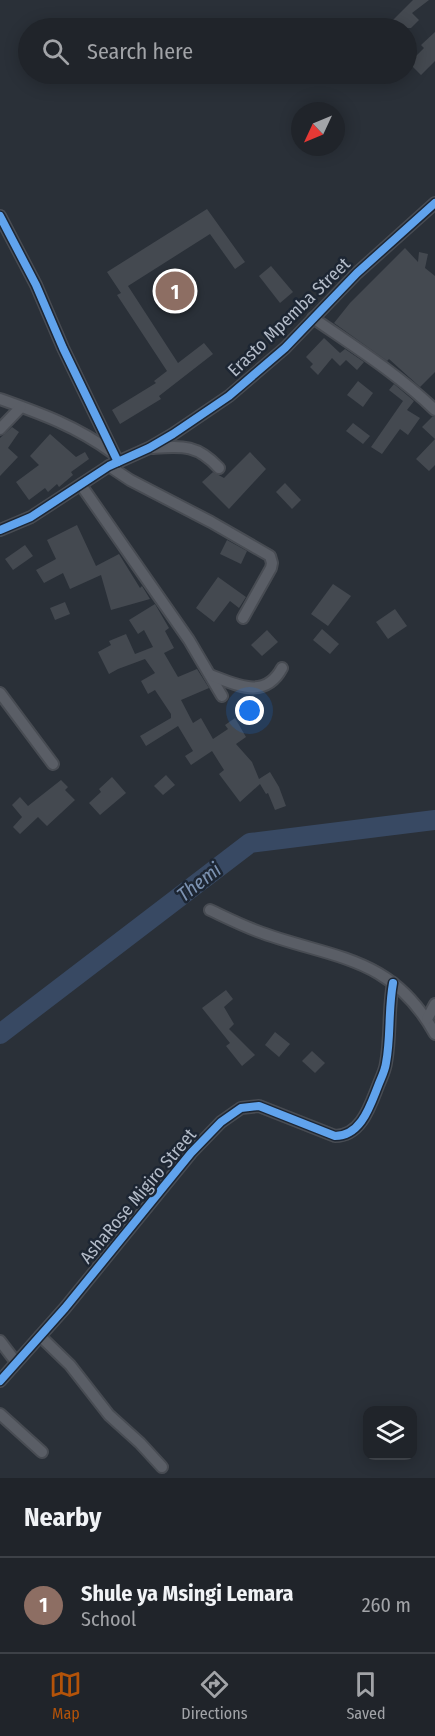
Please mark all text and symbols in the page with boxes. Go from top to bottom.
search box [18,18,417,84]
icon: search [39,35,72,68]
text: Search here [87,38,193,65]
north arrow [291,102,345,156]
street label: Erasto Mpemba Street [223,253,355,381]
pin: 1 [156,268,195,314]
your location [235,696,264,725]
water label: Themi [172,857,226,907]
street label: AshaRose Migiro Street [75,1124,201,1268]
map controls [363,1406,417,1460]
button: layers [363,1406,417,1460]
text: Nearby [24,1502,101,1533]
text: Shule ya Msingi Lemara [81,1580,293,1607]
text: 1 [39,1593,48,1617]
text: 260 m [362,1593,411,1617]
text: School [81,1607,136,1631]
tab: Map [49,1668,82,1723]
tab: Directions [181,1668,248,1723]
tab: Saved [346,1668,386,1723]

